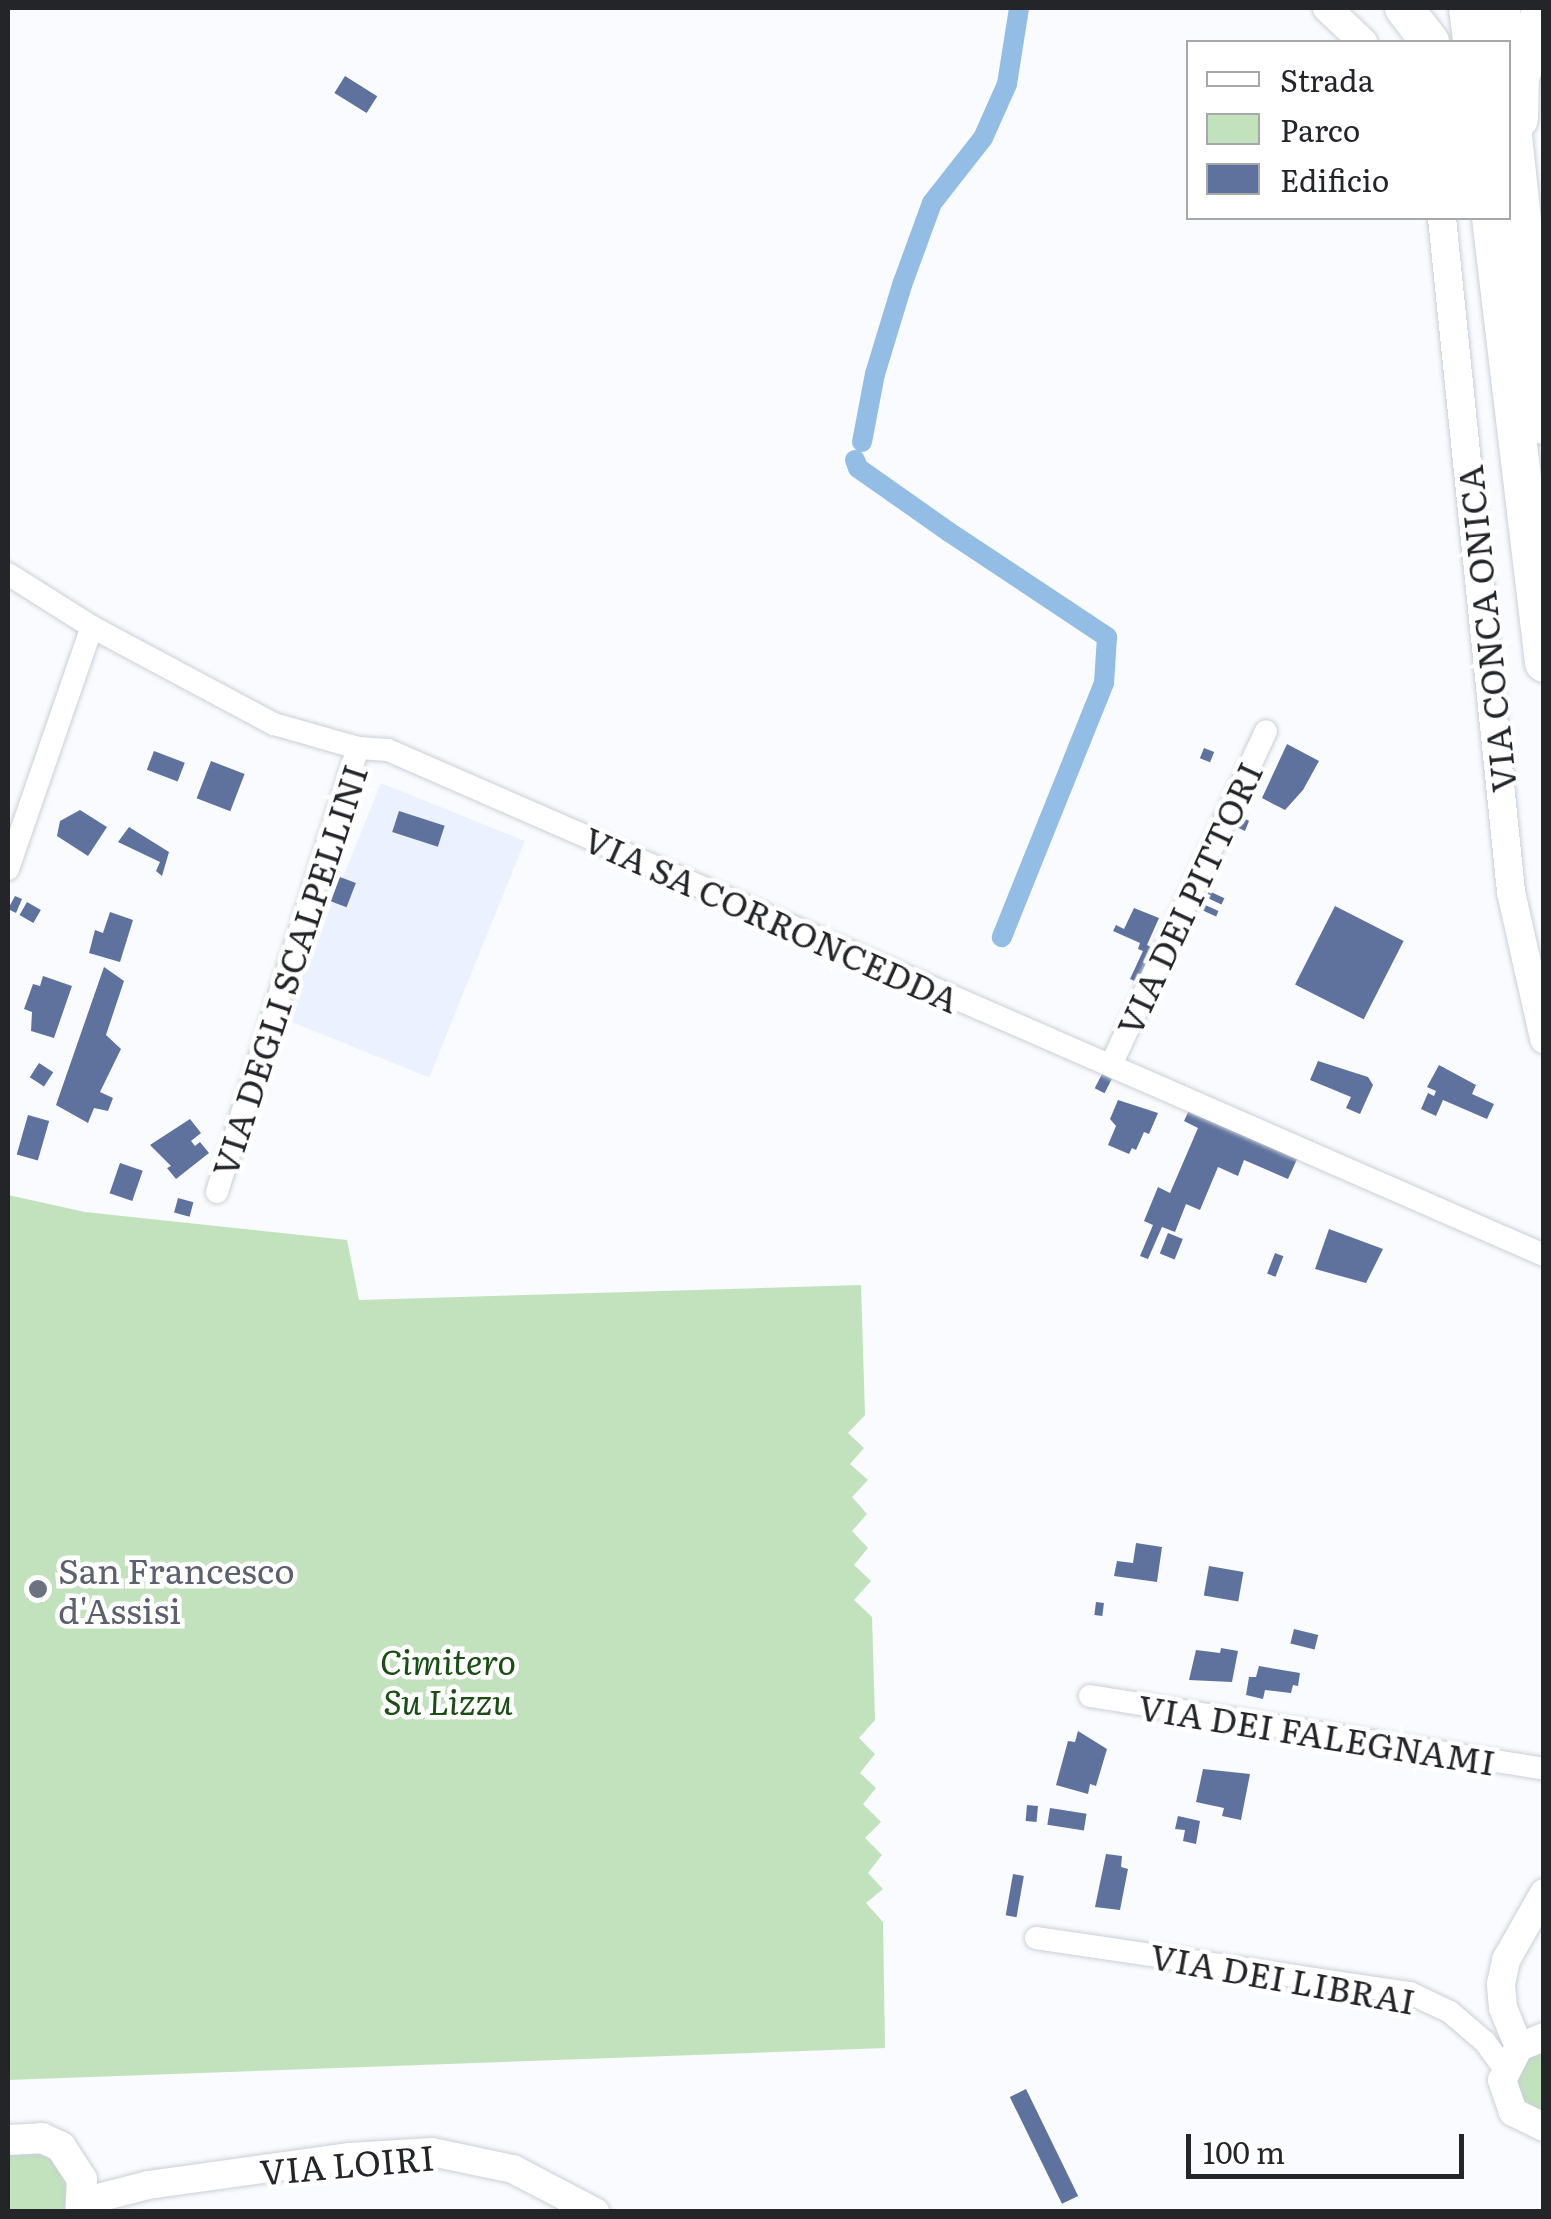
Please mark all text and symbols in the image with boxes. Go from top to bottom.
legend [1186,40,1511,220]
text: Strada [1280,57,1374,101]
text: Parco [1280,107,1360,151]
text: Edificio [1280,157,1389,201]
street label: VIA CONCA ONICA [1447,463,1523,795]
street label: VIA DEI PITTORI [1106,755,1270,1041]
street label: VIA DEGLI SCALPELLINI [202,759,374,1181]
street label: VIA SA CORRONCEDDA [578,816,966,1020]
place label: San Francesco d'Assisi [58,1548,295,1630]
marker: San Francesco d'Assisi [27,1578,49,1600]
park label: Cimitero Su Lizzu [380,1639,516,1721]
street label: VIA DEI FALEGNAMI [1135,1684,1499,1782]
street label: VIA DEI LIBRAI [1147,1933,1419,2021]
scale bar [1191,2114,1468,2176]
text: 100 m [1203,2129,1285,2173]
street label: VIA LOIRI [258,2134,436,2192]

